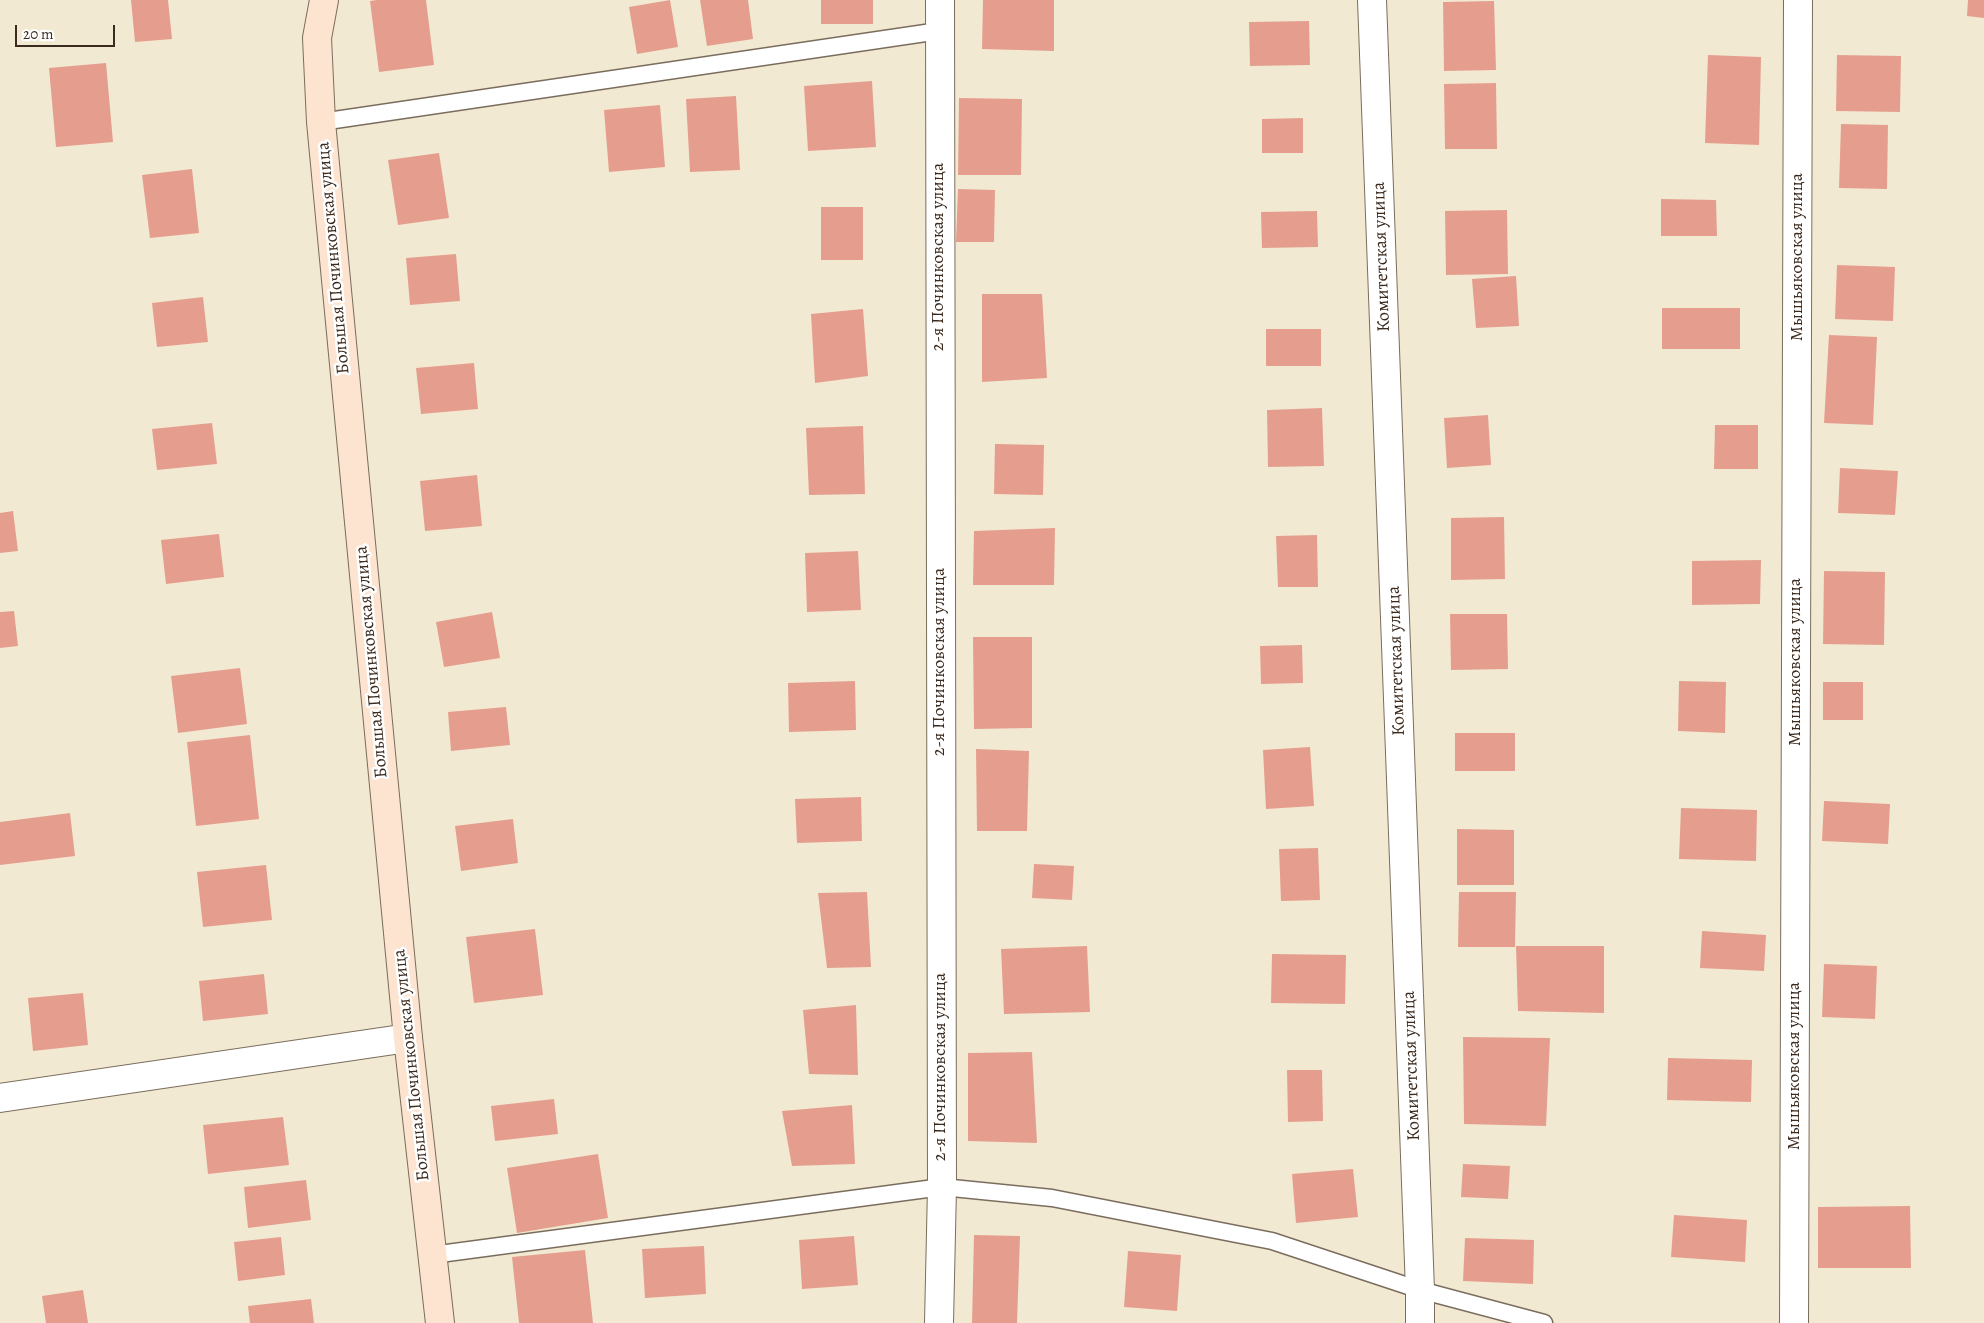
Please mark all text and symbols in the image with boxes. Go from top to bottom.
scale bar [18,15,118,47]
text: 20 m [23,24,54,44]
street label: Большая Починковская улица [313,141,355,375]
street label: 2-я Починковская улица [928,163,950,351]
street label: Мышьяковская улица [1787,173,1809,341]
street label: Комитетская улица [1369,182,1395,332]
street label: Большая Починковская улица [351,545,393,779]
street label: 2-я Починковская улица [929,568,951,756]
street label: Мышьяковская улица [1785,578,1807,746]
street label: Комитетская улица [1384,586,1410,736]
street label: Большая Починковская улица [389,948,435,1182]
street label: 2-я Починковская улица [930,973,952,1161]
street label: Мышьяковская улица [1784,982,1806,1150]
street label: Комитетская улица [1399,991,1425,1141]

